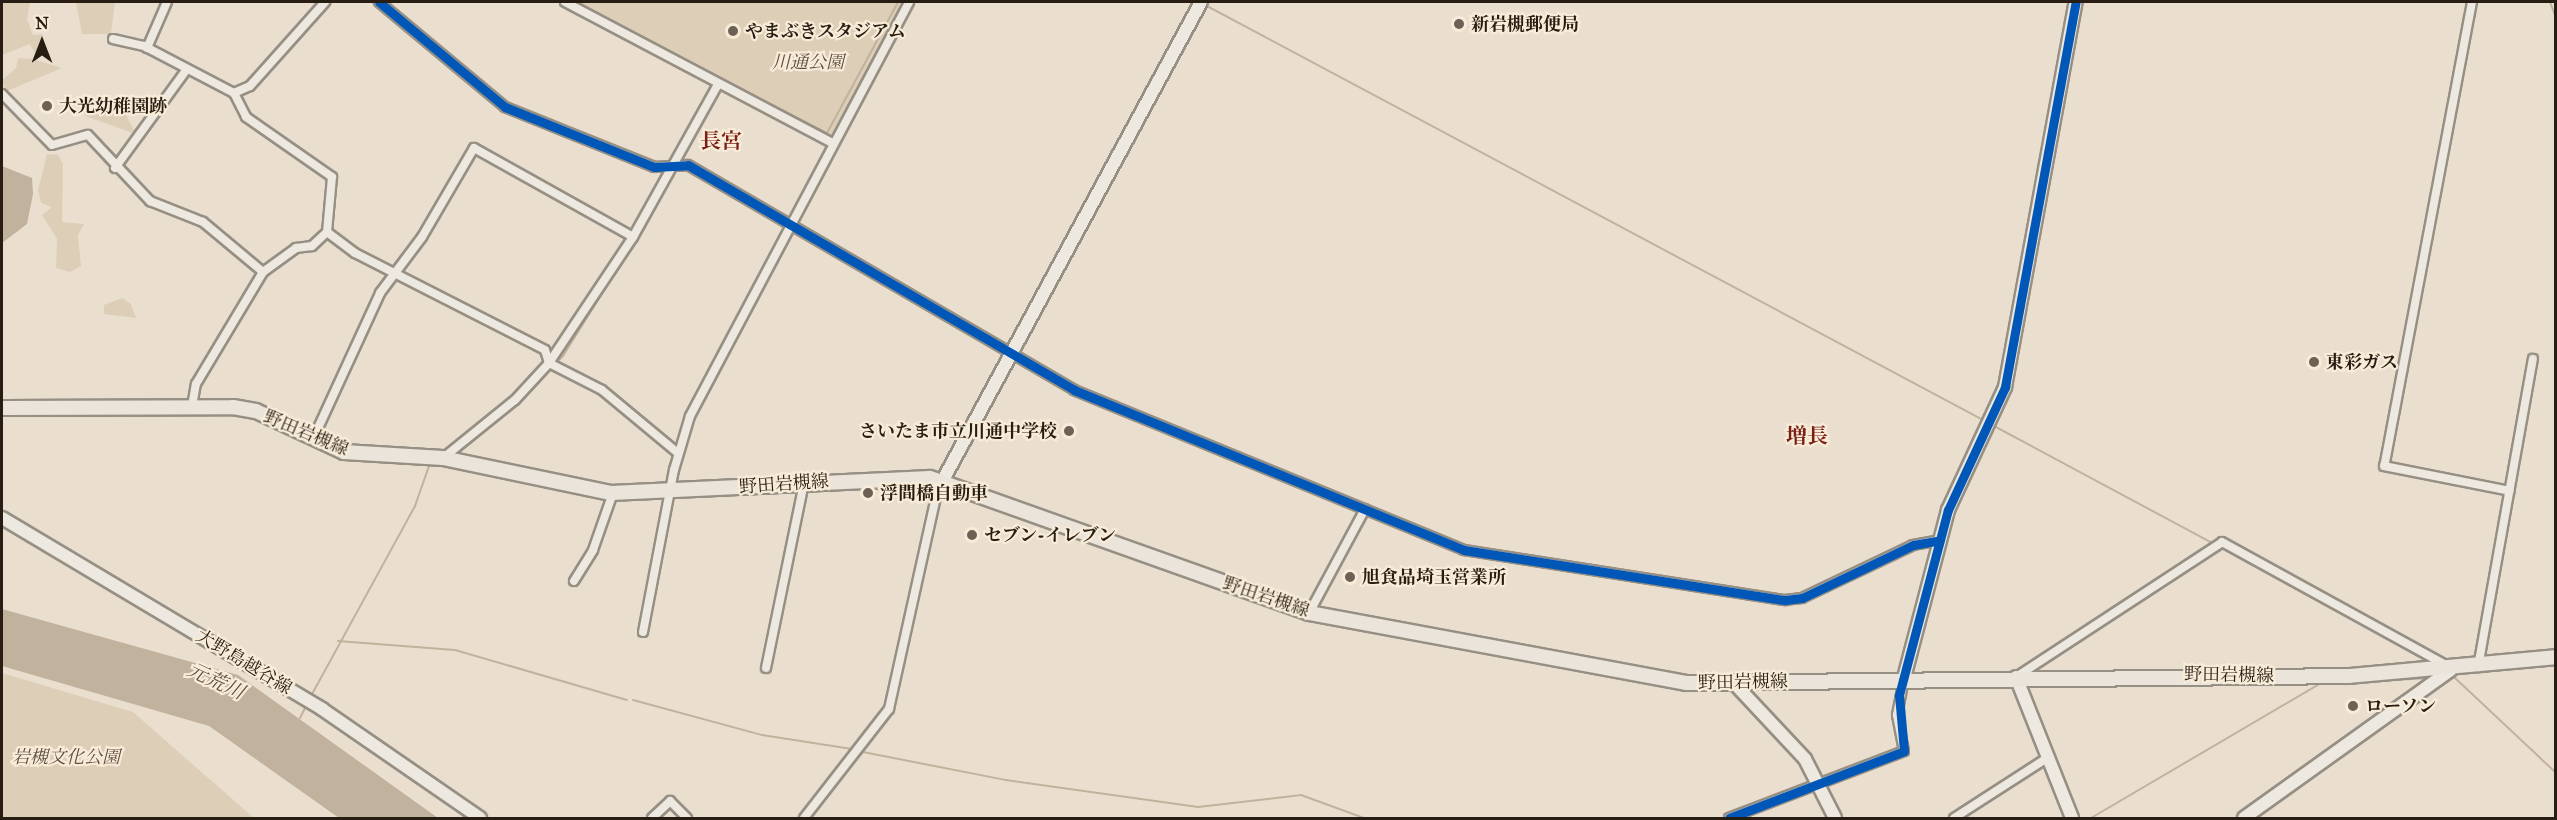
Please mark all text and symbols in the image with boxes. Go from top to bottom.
north arrow [12,12,72,72]
place label: 新岩槻郵便局 [1471,13,1579,35]
text: N [35,14,49,33]
marker: 新岩槻郵便局 [1452,17,1466,31]
place label: やまぶきスタジアム [745,20,907,42]
marker: やまぶきスタジアム [726,24,740,38]
park label: 川通公園 [772,51,844,73]
place label: 大光幼稚園跡 [59,95,167,117]
marker: 大光幼稚園跡 [40,99,54,113]
district label: 長宮 [700,128,742,154]
place label: 東彩ガス [2326,351,2398,373]
marker: 東彩ガス [2307,355,2321,369]
street label: 野田岩槻線 [260,405,352,461]
place label: さいたま市立川通中学校 [859,420,1057,442]
district label: 増長 [1786,423,1828,449]
marker: さいたま市立川通中学校 [1062,424,1076,438]
street label: 野田岩槻線 [738,470,830,498]
place label: 浮間橋自動車 [880,482,988,504]
marker: 浮間橋自動車 [861,486,875,500]
place label: セブン-イレブン [984,524,1117,546]
marker: セブン-イレブン [965,528,979,542]
place label: 旭食品埼玉営業所 [1362,566,1506,588]
marker: 旭食品埼玉営業所 [1343,570,1357,584]
street label: 野田岩槻線 [1220,572,1312,622]
street label: 大野島越谷線 [192,625,296,699]
water label: 元荒川 [184,657,248,705]
street label: 野田岩槻線 [2184,663,2274,687]
street label: 野田岩槻線 [1698,670,1788,694]
place label: ローソン [2365,695,2437,717]
marker: ローソン [2346,699,2360,713]
park label: 岩槻文化公園 [12,746,120,768]

